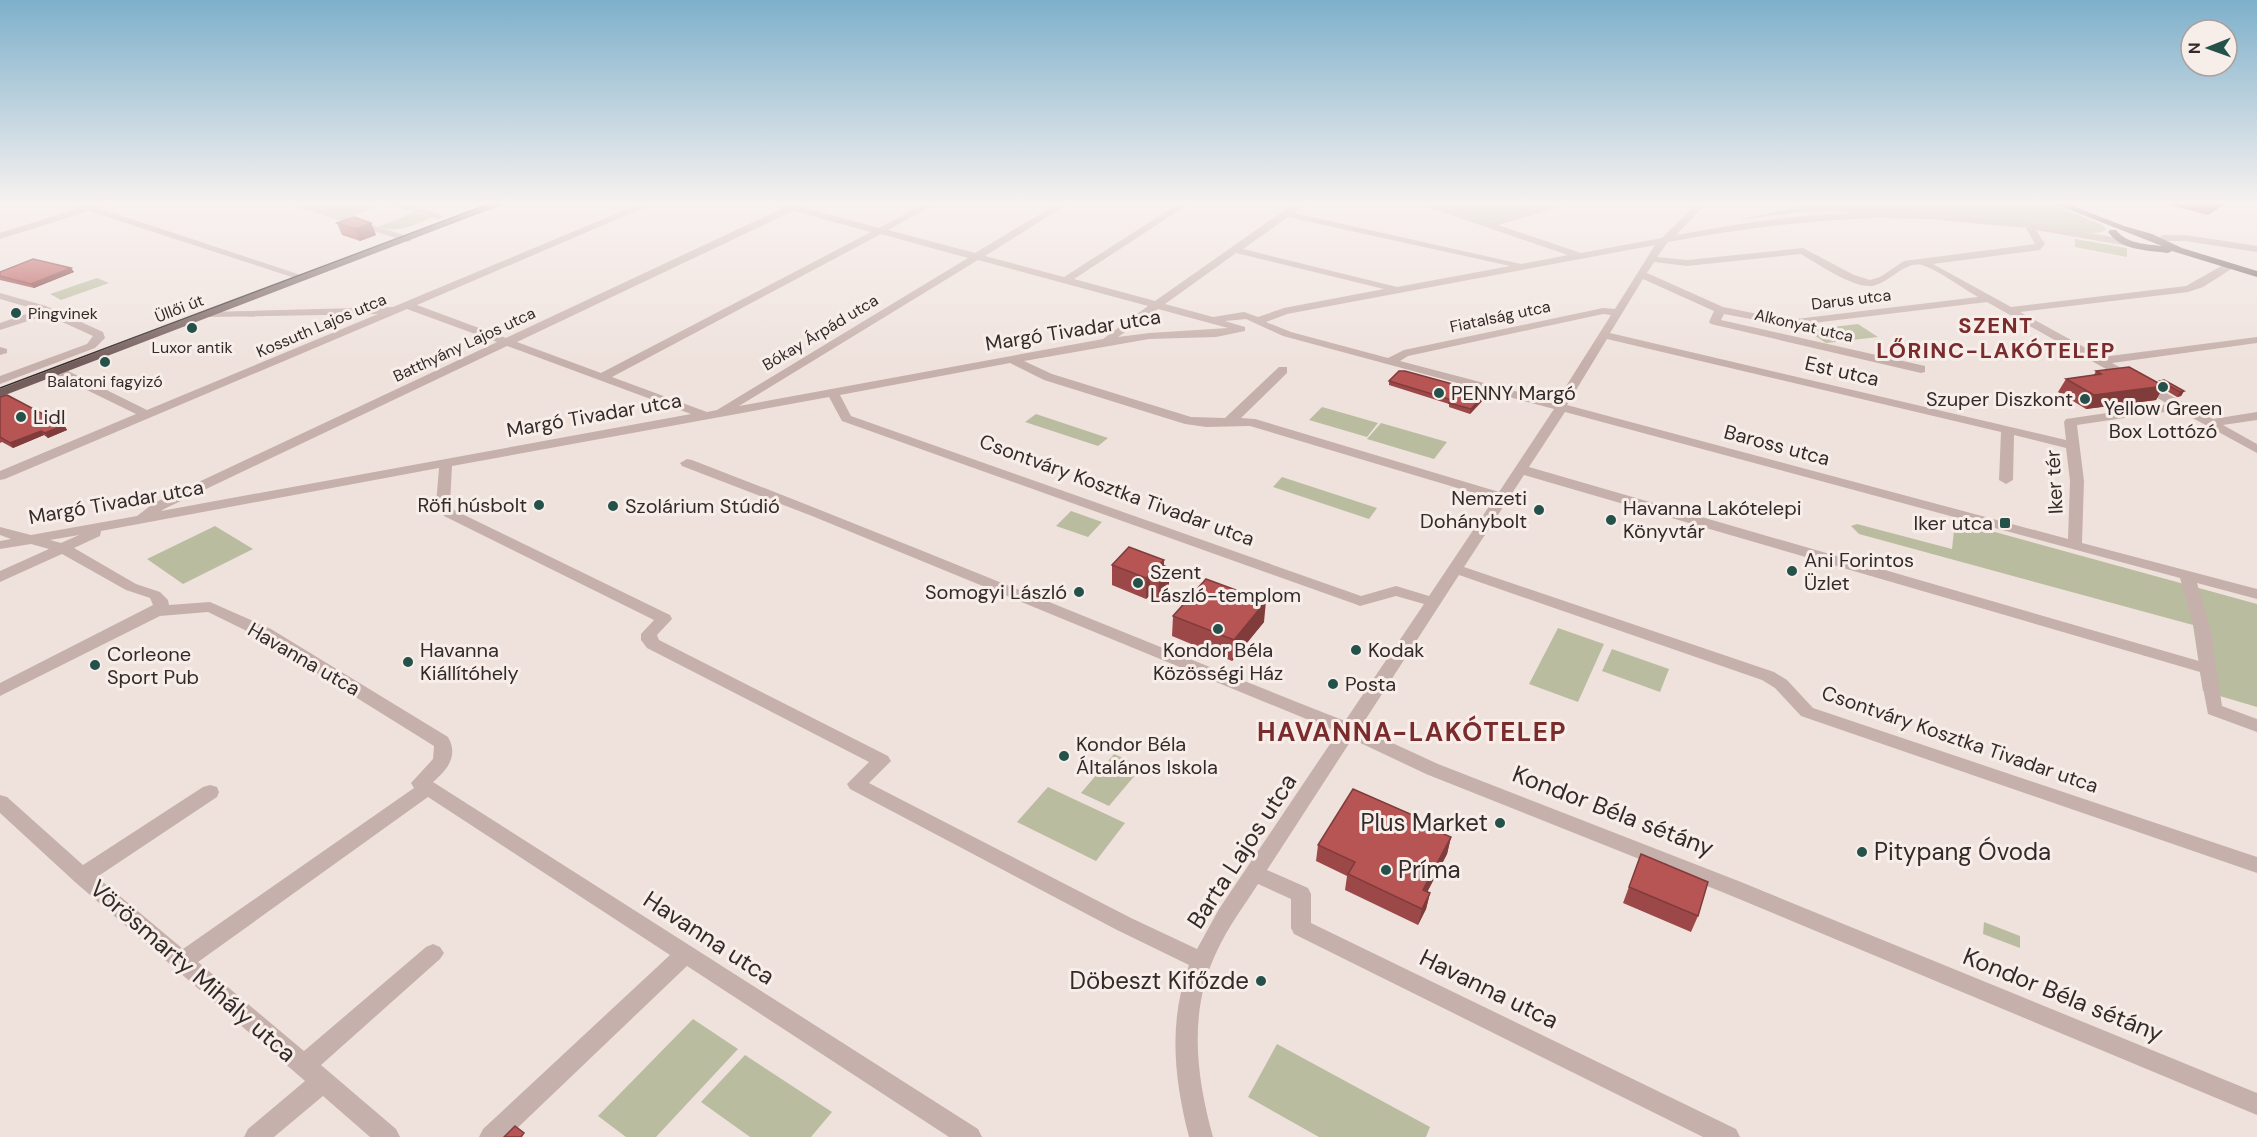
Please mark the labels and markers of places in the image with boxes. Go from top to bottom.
place label: Pingvinek [28,303,98,324]
marker: Pingvinek [9,306,23,320]
marker: Luxor antik [185,321,199,335]
place label: Luxor antik [152,337,232,358]
marker: Balatoni fagyizó [98,355,112,369]
place label: Balatoni fagyizó [47,371,163,392]
place label: PENNY Margó [1451,380,1576,406]
marker: Yellow Green Box Lottózó [2156,380,2170,394]
marker: PENNY Margó [1432,386,1446,400]
place label: Szuper Diszkont [1926,386,2073,412]
marker: Szuper Diszkont [2078,392,2092,406]
place label: Yellow Green Box Lottózó [2104,395,2222,444]
place label: Lidl [33,404,65,430]
marker: Lidl [14,410,28,424]
place label: Nemzeti Dohánybolt [1420,485,1527,534]
place label: Röfi húsbolt [418,492,527,518]
place label: Szolárium Stúdió [625,493,780,519]
place label: Havanna Lakótelepi Könyvtár [1623,495,1802,544]
marker: Röfi húsbolt [532,498,546,512]
marker: Szolárium Stúdió [606,499,620,513]
marker: Nemzeti Dohánybolt [1532,503,1546,517]
place label: Iker utca [1914,510,1993,536]
marker: Havanna Lakótelepi Könyvtár [1604,513,1618,527]
marker: Iker utca [1998,516,2012,530]
place label: Ani Forintos Üzlet [1804,547,1914,596]
place label: Szent László-templom [1150,559,1301,608]
marker: Ani Forintos Üzlet [1785,564,1799,578]
marker: Szent László-templom [1131,576,1145,590]
place label: Somogyi László [925,579,1067,605]
marker: Somogyi László [1072,585,1086,599]
marker: Kondor Béla Közösségi Ház [1211,622,1225,636]
place label: Havanna Kiállítóhely [420,637,519,686]
place label: Kondor Béla Közösségi Ház [1153,637,1283,686]
place label: Kodak [1368,637,1424,663]
place label: Corleone Sport Pub [107,641,199,690]
marker: Kodak [1349,643,1363,657]
marker: Havanna Kiállítóhely [401,655,415,669]
marker: Corleone Sport Pub [88,658,102,672]
place label: Posta [1345,671,1396,697]
marker: Posta [1326,677,1340,691]
place label: Kondor Béla Általános Iskola [1076,731,1218,780]
marker: Kondor Béla Általános Iskola [1057,749,1071,763]
place label: Plus Market [1361,807,1488,838]
marker: Plus Market [1493,816,1507,830]
place label: Pitypang Óvoda [1874,836,2051,867]
marker: Pitypang Óvoda [1855,845,1869,859]
place label: Príma [1398,854,1461,885]
marker: Príma [1379,863,1393,877]
place label: Döbeszt Kifőzde [1069,965,1249,996]
marker: Döbeszt Kifőzde [1254,974,1268,988]

